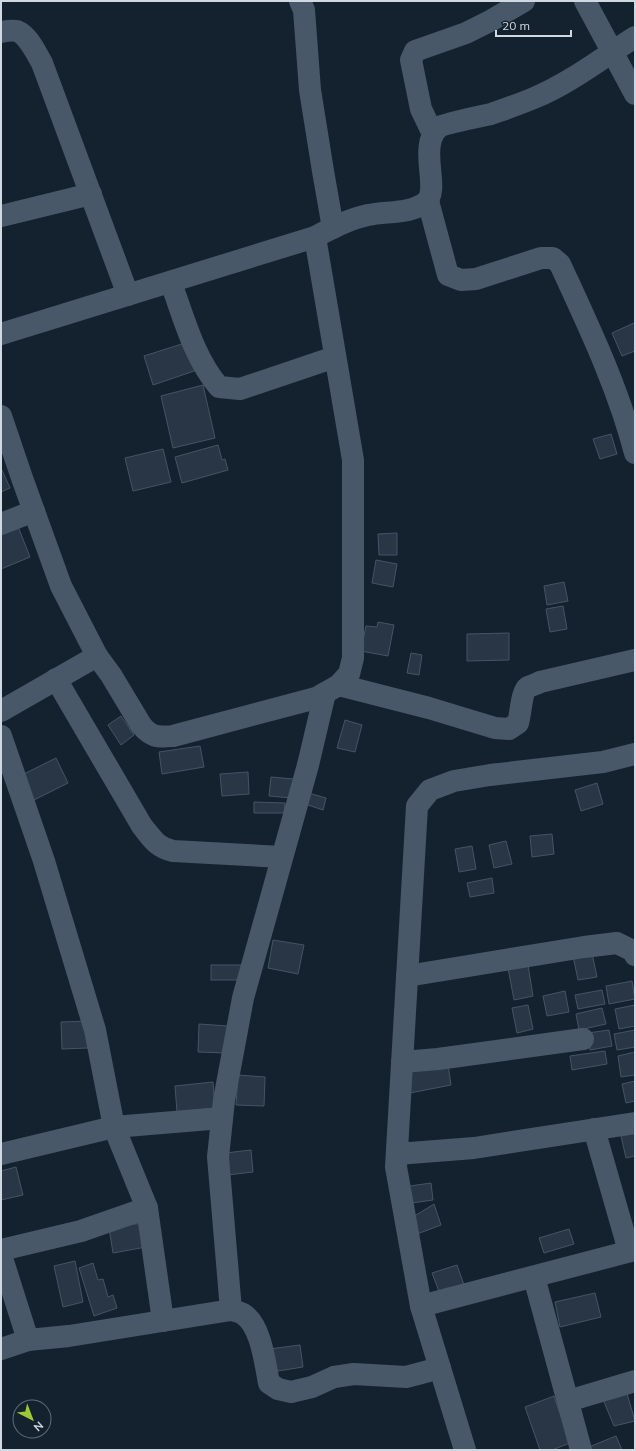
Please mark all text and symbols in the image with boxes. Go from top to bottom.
scale bar [496,12,571,38]
text: 20 m [502,18,530,33]
north arrow [12,1399,52,1439]
text: N [31,1418,46,1434]

